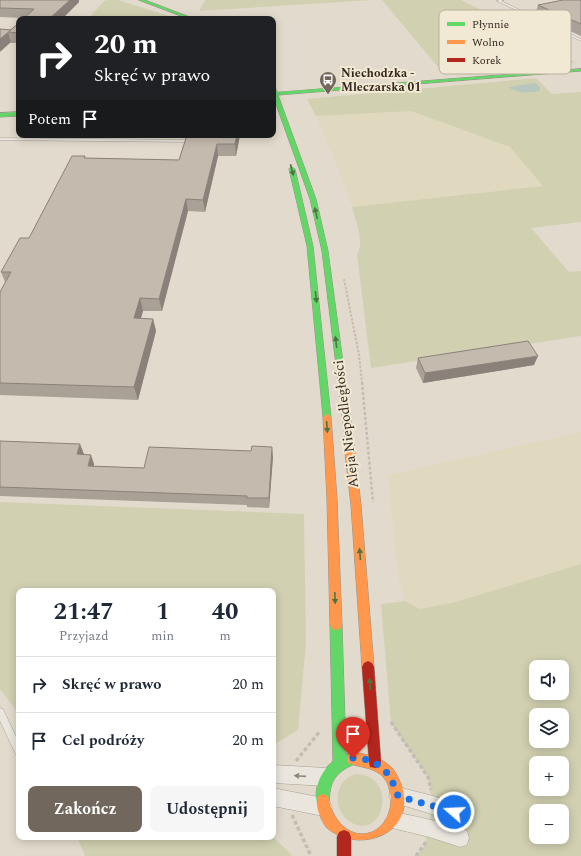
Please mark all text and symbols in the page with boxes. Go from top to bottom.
legend [439,10,571,74]
text: Płynnie [472,16,509,33]
text: 20 m [94,23,158,66]
icon: right [28,32,80,84]
text: Wolno [472,34,504,51]
text: Korek [472,52,501,69]
text: Skręć w prawo [94,62,210,89]
place label: Niechodzka - Mleczarska 01 [341,64,421,97]
bus stop icon: Niechodzka - Mleczarska 01 [318,70,338,95]
text: Potem [28,108,71,131]
icon: arrive [79,108,101,130]
one-way arrow [289,164,295,176]
one-way arrow [313,207,319,220]
one-way arrow [312,291,319,303]
one-way arrow [333,336,339,348]
street label: Aleja Niepodległości [328,359,364,489]
one-way arrow [324,420,331,433]
one-way arrow [356,548,363,560]
one-way arrow [332,592,339,604]
text: 21:47 [54,594,114,630]
text: 1 [156,594,169,630]
text: 40 [212,594,239,630]
text: Przyjazd [59,626,108,646]
text: min [151,626,174,646]
text: m [219,626,231,646]
map controls [529,660,569,844]
button: sound [529,660,569,700]
text: Skręć w prawo [62,673,161,696]
text: 20 m [232,673,264,696]
icon: right [28,674,50,696]
one-way arrow [366,678,373,690]
button: layers [529,708,569,748]
pin [336,717,370,758]
icon: arrive [342,723,364,745]
text: Cel podróży [62,729,144,752]
text: 20 m [232,729,264,752]
icon: arrive [28,730,50,752]
button: + [529,756,569,796]
one-way arrow [294,772,306,779]
button: Zakończ [28,786,142,832]
button: Udostępnij [150,786,264,832]
position arrow [433,791,475,833]
button: − [529,804,569,844]

